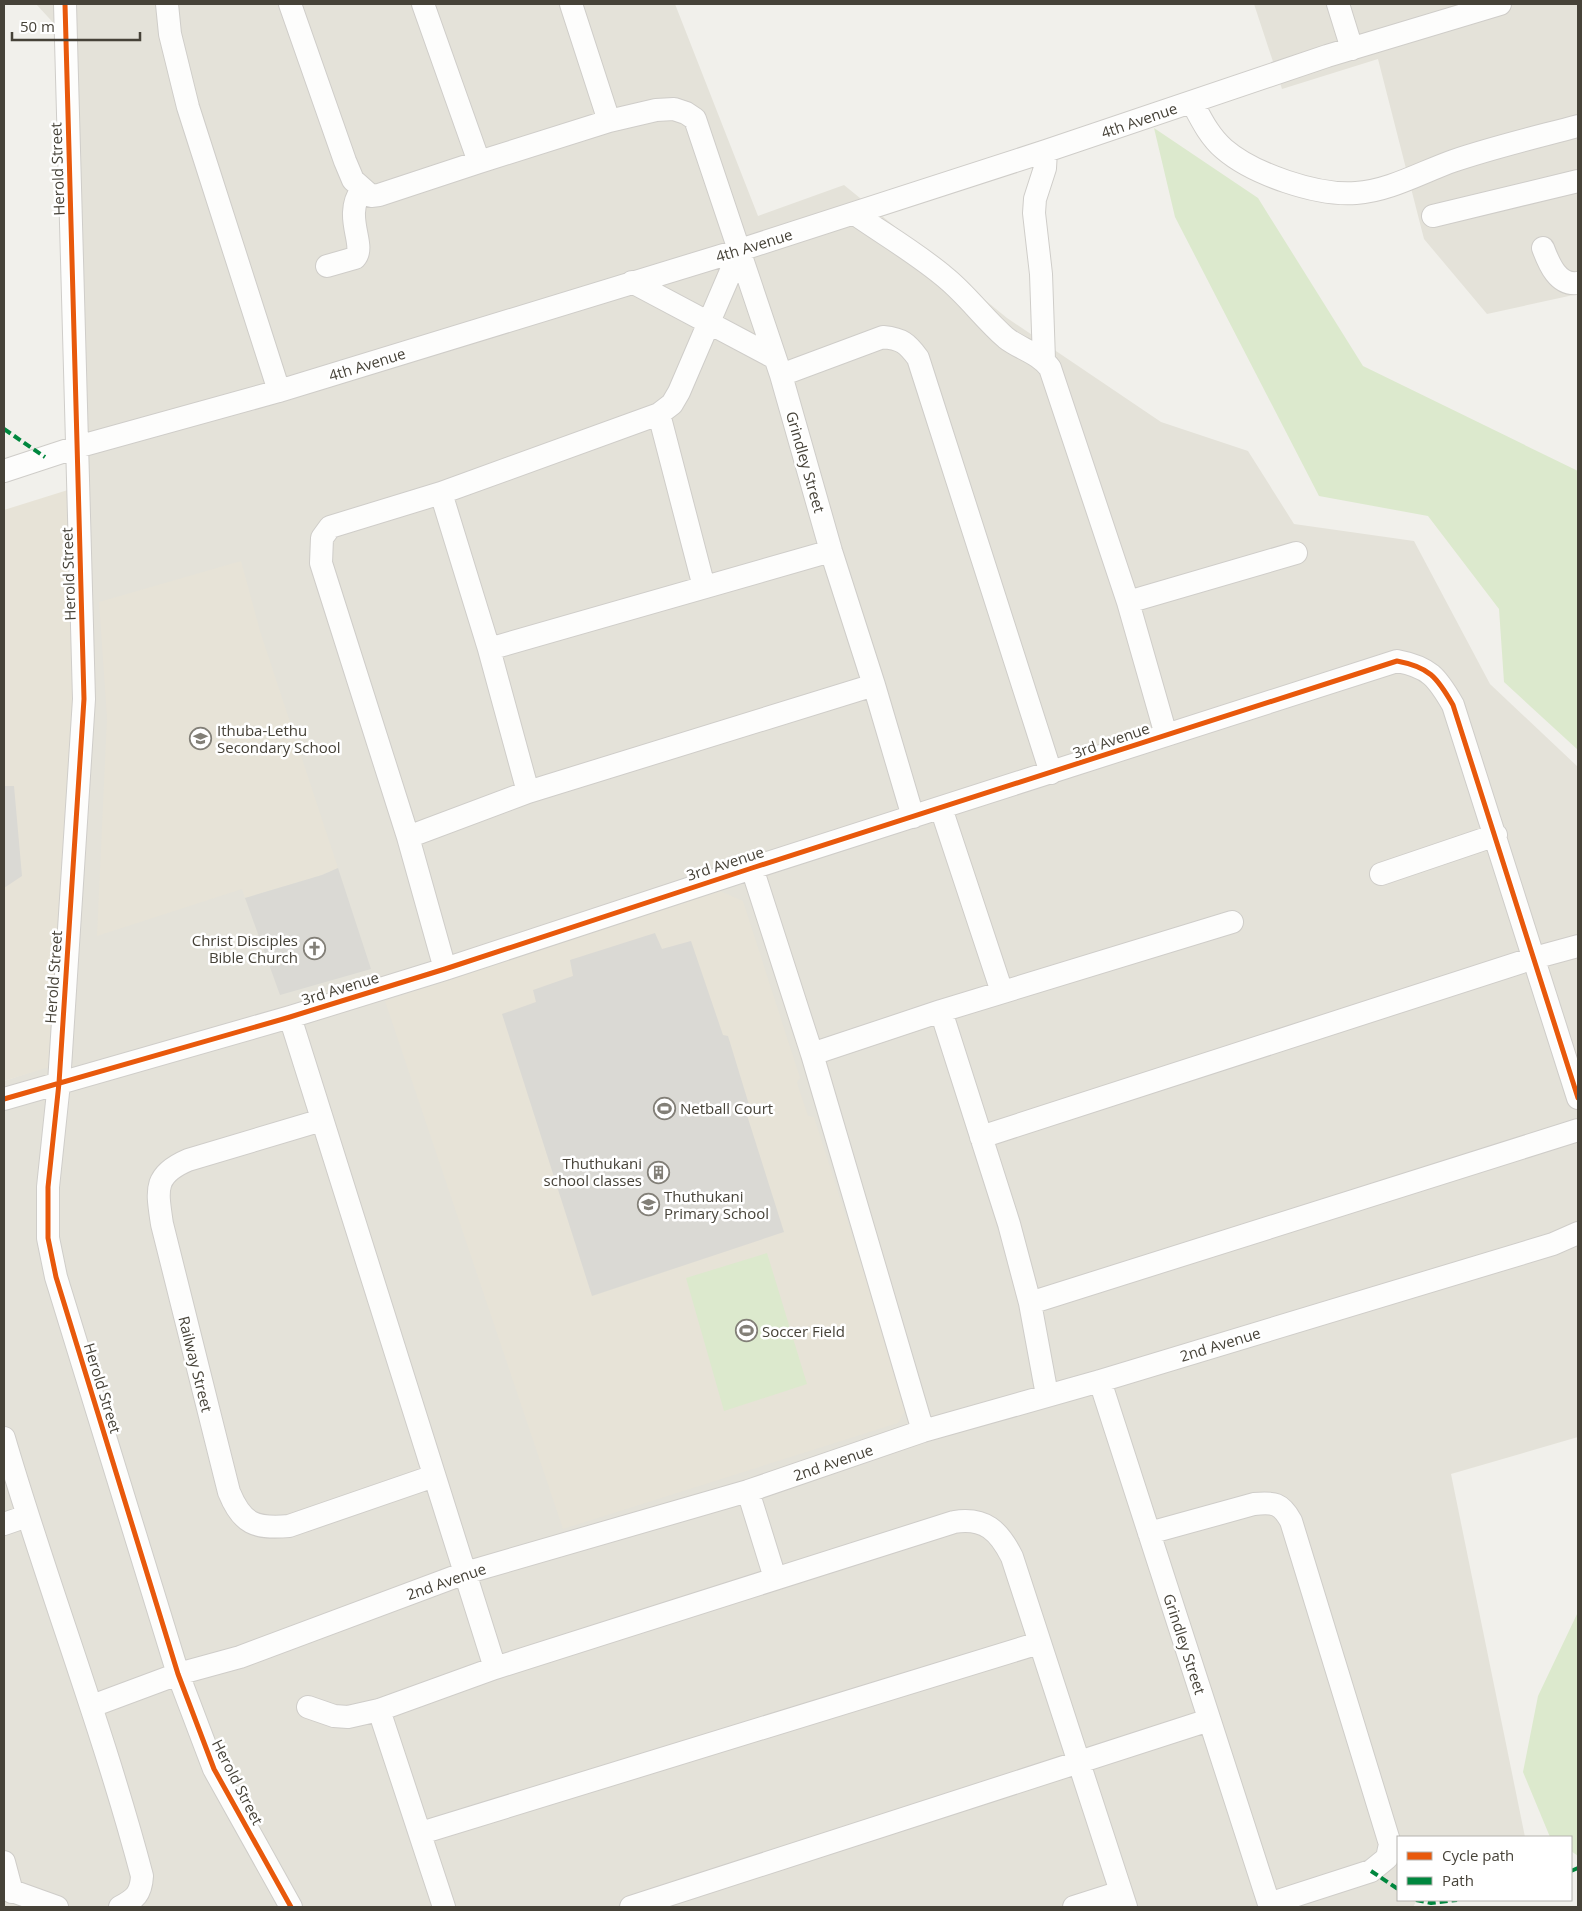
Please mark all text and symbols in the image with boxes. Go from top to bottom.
scale bar [12,10,140,42]
text: 50 m [20,16,55,36]
street label: 4th Avenue [1098,98,1180,142]
street label: Herold Street [45,122,69,216]
street label: 4th Avenue [713,224,795,266]
street label: 4th Avenue [326,343,408,385]
street label: Grindley Street [782,409,830,515]
street label: Herold Street [56,527,80,621]
street label: 3rd Avenue [1070,718,1152,762]
place label: Ithuba-Lethu Secondary School [217,720,341,757]
school or university icon: Ithuba-Lethu Secondary School [189,727,213,751]
street label: 3rd Avenue [684,841,766,885]
street label: Herold Street [40,930,66,1024]
place label: Christ Disciples Bible Church [192,930,298,967]
church icon: Christ Disciples Bible Church [302,937,326,961]
street label: 3rd Avenue [299,967,381,1009]
sports icon: Netball Court [652,1096,676,1120]
place label: Netball Court [680,1098,773,1118]
place label: Thuthukani school classes [544,1153,642,1190]
building icon: Thuthukani school classes [646,1160,670,1184]
place label: Thuthukani Primary School [664,1186,769,1223]
school or university icon: Thuthukani Primary School [636,1193,660,1217]
street label: Railway Street [174,1314,218,1414]
sports icon: Soccer Field [734,1319,758,1343]
place label: Soccer Field [762,1321,845,1341]
street label: 2nd Avenue [1177,1322,1263,1366]
street label: Herold Street [80,1340,126,1436]
street label: 2nd Avenue [790,1439,876,1485]
street label: 2nd Avenue [403,1558,489,1604]
street label: Grindley Street [1159,1591,1211,1697]
street label: Herold Street [208,1736,268,1828]
legend [1397,1836,1572,1901]
text: Cycle path [1442,1845,1514,1865]
text: Path [1442,1870,1474,1890]

